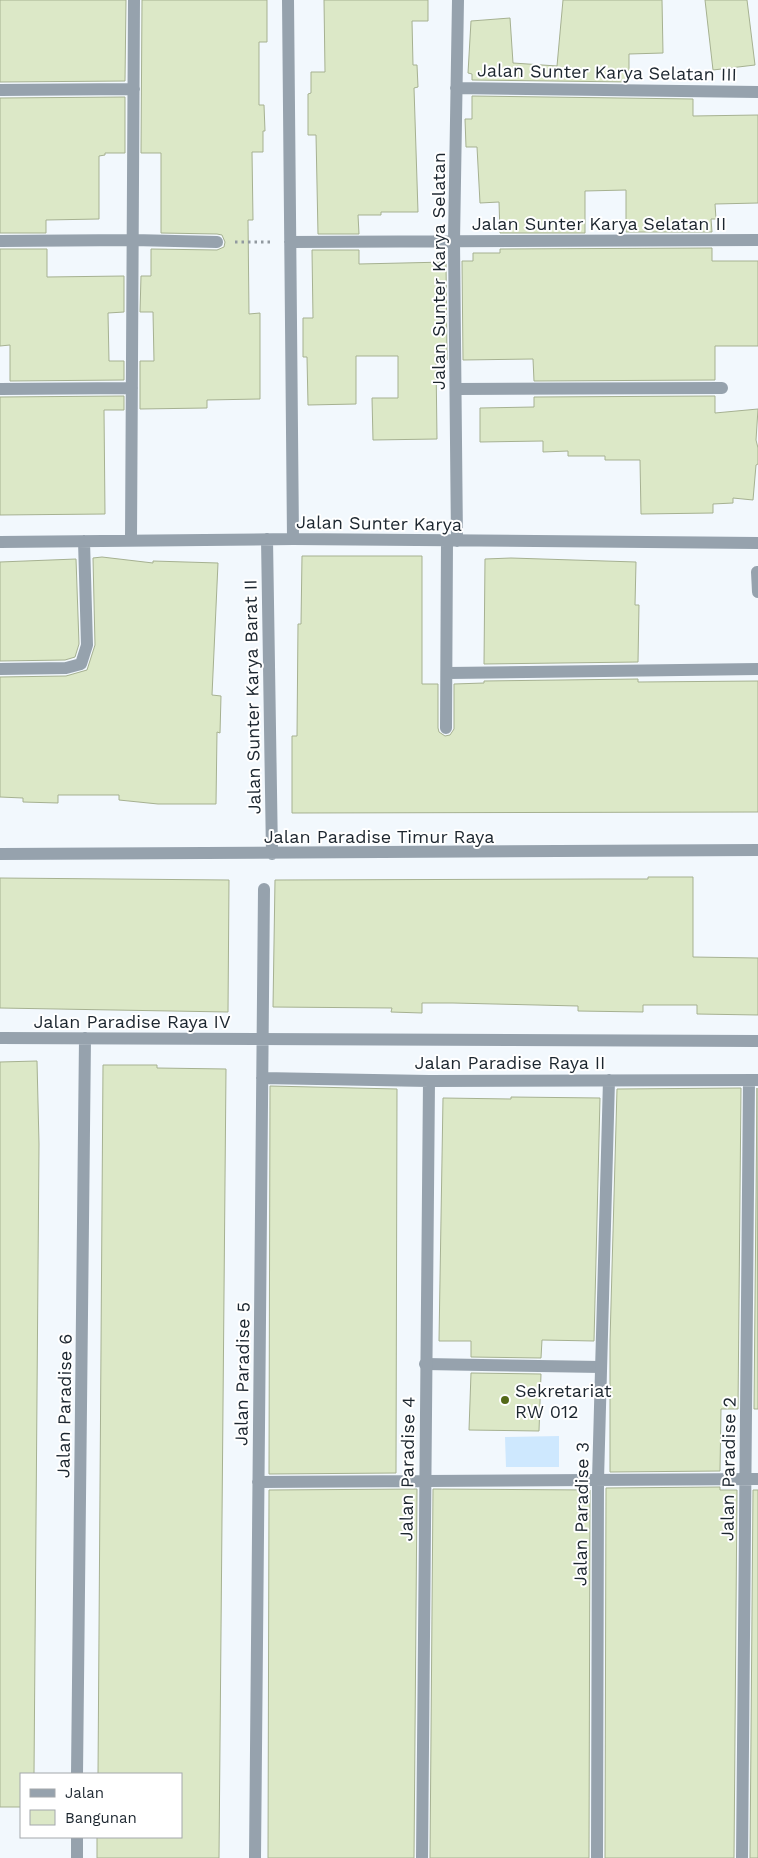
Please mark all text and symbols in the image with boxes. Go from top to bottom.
street label: Jalan Sunter Karya Selatan III [477,59,737,85]
street label: Jalan Sunter Karya Selatan [428,152,449,390]
street label: Jalan Sunter Karya Selatan II [472,213,726,234]
street label: Jalan Sunter Karya [296,511,462,535]
street label: Jalan Sunter Karya Barat II [239,579,265,815]
street label: Jalan Paradise Timur Raya [264,826,494,847]
street label: Jalan Paradise Raya IV [33,1011,231,1032]
street label: Jalan Paradise Raya II [415,1052,605,1073]
street label: Jalan Paradise 5 [230,1302,254,1446]
street label: Jalan Paradise 6 [52,1334,76,1478]
place label: Sekretariat RW 012 [515,1380,612,1422]
marker: Sekretariat RW 012 [499,1394,511,1406]
street label: Jalan Paradise 4 [395,1397,419,1541]
street label: Jalan Paradise 2 [716,1397,740,1541]
street label: Jalan Paradise 3 [569,1442,593,1586]
legend [20,1773,182,1838]
text: Jalan [65,1784,104,1802]
text: Bangunan [65,1809,137,1827]

